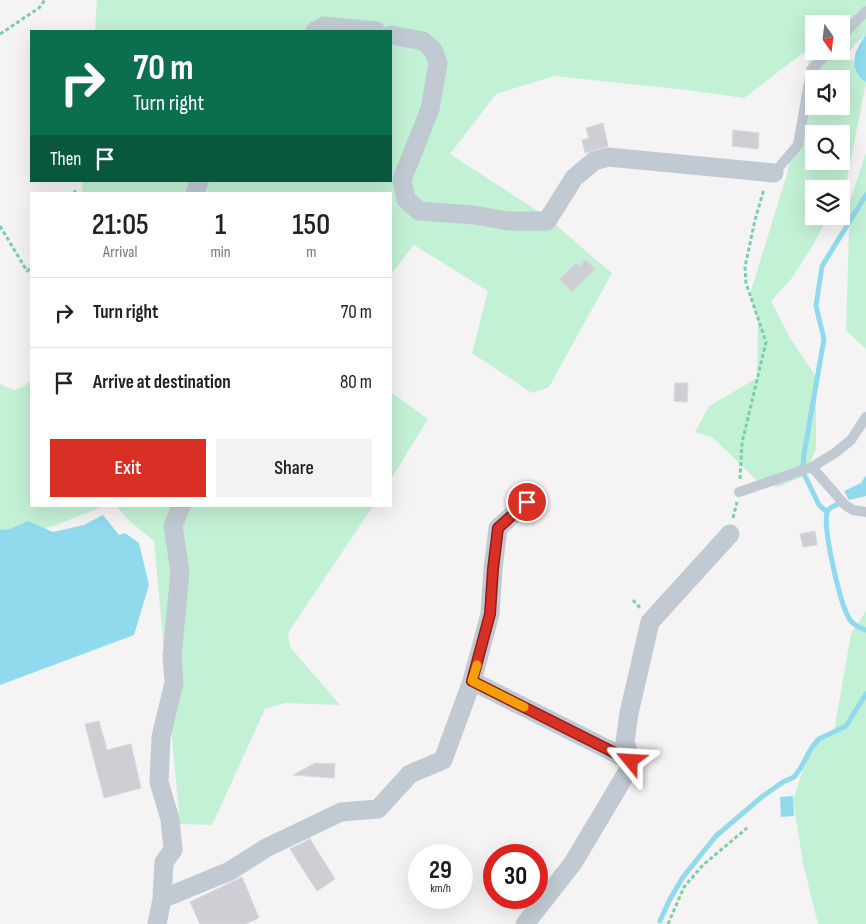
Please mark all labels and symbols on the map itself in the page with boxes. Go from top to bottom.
north arrow [805,15,850,60]
pin [506,481,548,523]
position arrow [604,734,656,786]
speed limit sign: 30 [483,844,548,909]

